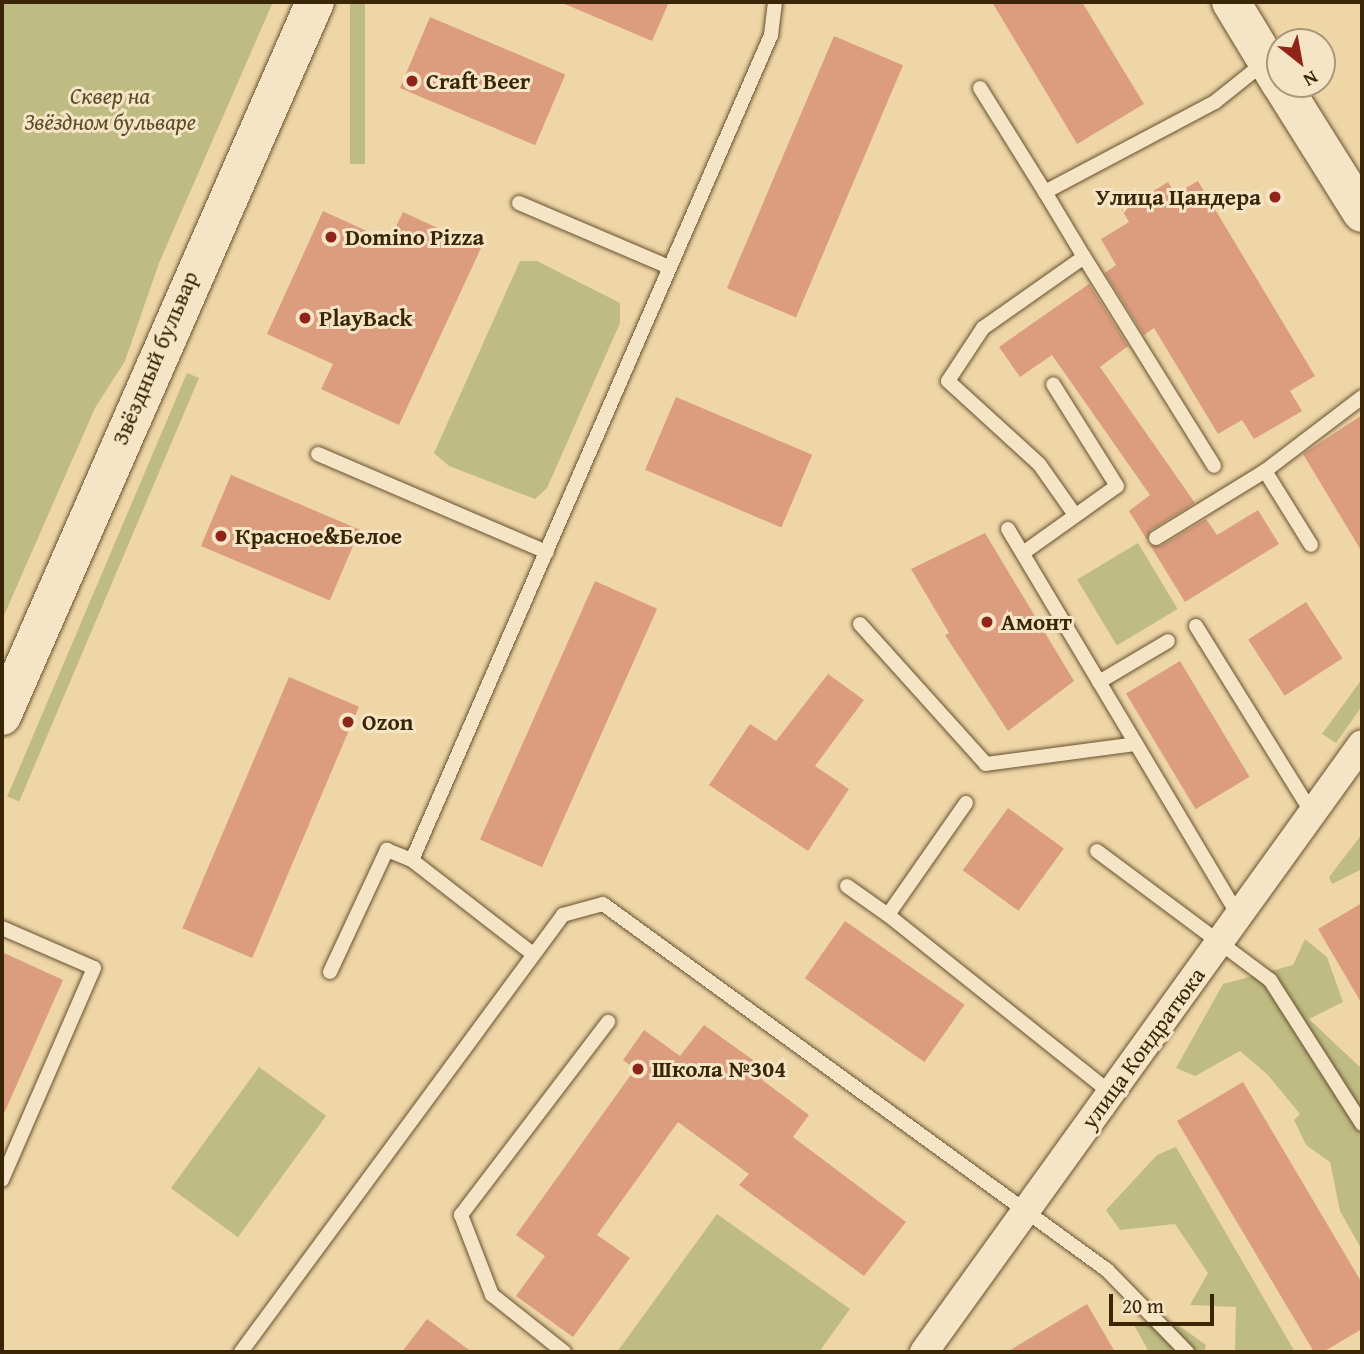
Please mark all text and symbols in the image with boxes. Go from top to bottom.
north arrow [1266,28,1336,98]
text: N [1298,64,1323,95]
place label: Craft Beer [426,67,530,95]
marker: Craft Beer [404,73,420,89]
park label: Сквер на Звёздном бульваре [24,82,196,136]
place label: Улица Цандера [1095,183,1261,211]
marker: Улица Цандера [1267,189,1283,205]
place label: Domino Pizza [345,223,484,251]
marker: Domino Pizza [323,229,339,245]
street label: Звёздный бульвар [106,267,204,449]
place label: PlayBack [319,304,412,332]
marker: PlayBack [297,310,313,326]
place label: Красное&Белое [235,522,402,550]
marker: Красное&Белое [213,528,229,544]
place label: Амонт [1001,608,1072,636]
marker: Амонт [979,614,995,630]
place label: Ozon [362,708,413,736]
marker: Ozon [340,714,356,730]
street label: улица Кондратюка [1075,962,1211,1134]
place label: Школа №304 [652,1055,786,1083]
marker: Школа №304 [630,1061,646,1077]
scale bar [1112,1280,1217,1324]
text: 20 m [1122,1290,1164,1321]

